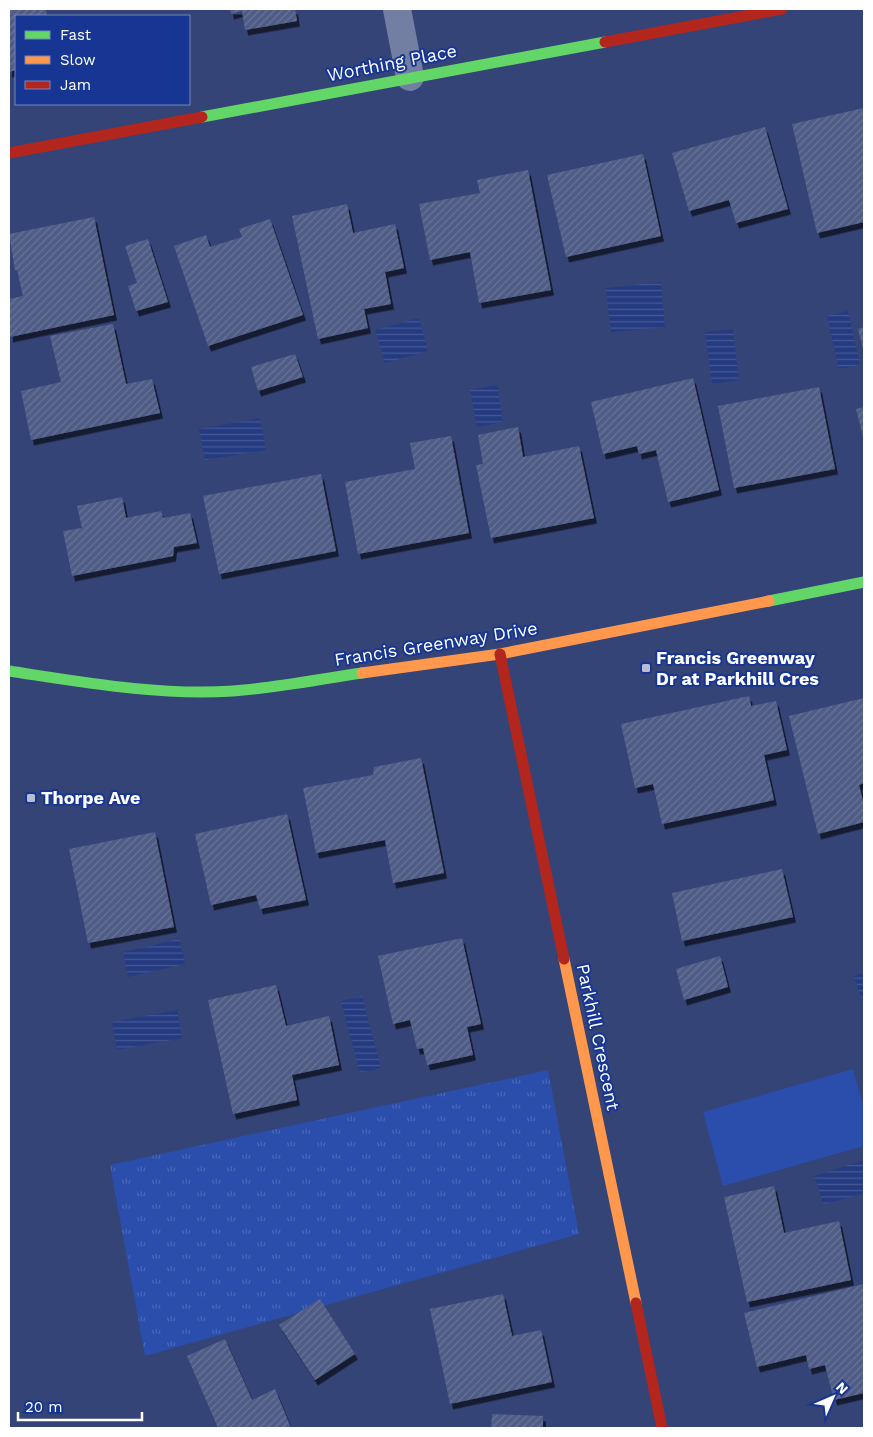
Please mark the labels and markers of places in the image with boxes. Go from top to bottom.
place label: Francis Greenway Dr at Parkhill Cres [656,647,819,689]
marker: Francis Greenway Dr at Parkhill Cres [640,662,652,674]
place label: Thorpe Ave [41,787,140,808]
marker: Thorpe Ave [25,792,37,804]

